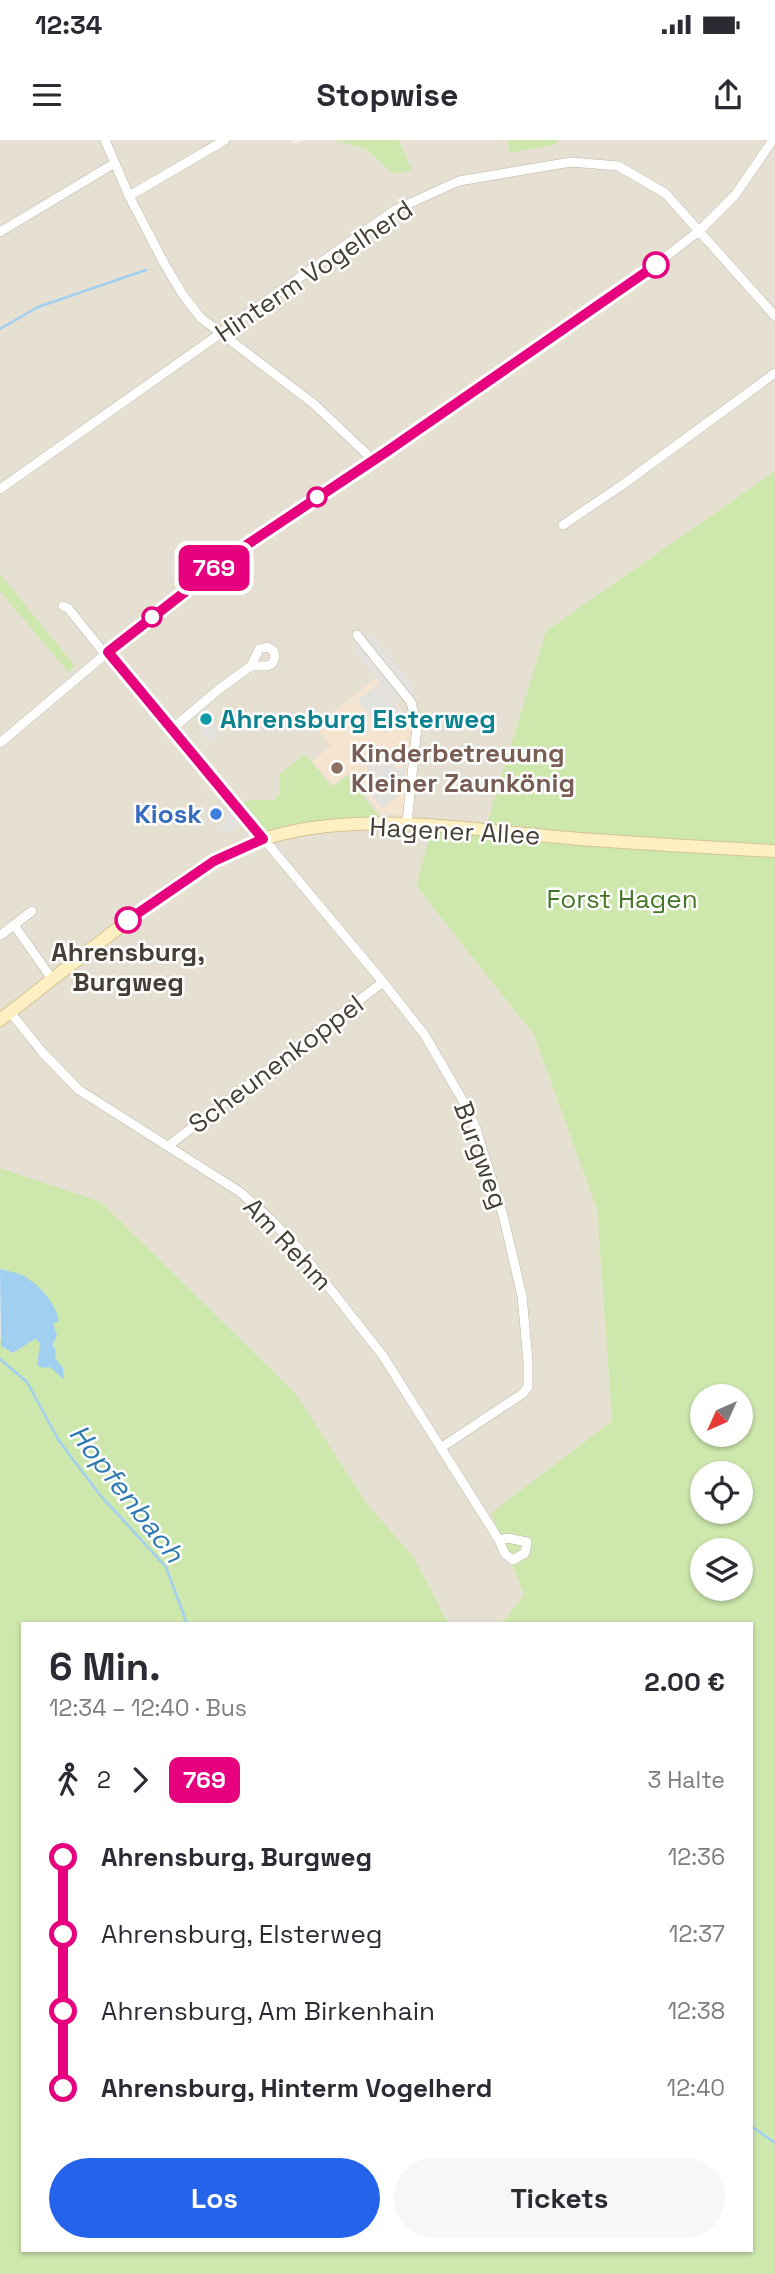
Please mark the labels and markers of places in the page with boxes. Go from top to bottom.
unlabelled marker [643,252,669,278]
unlabelled marker [307,487,327,507]
unlabelled marker [142,607,162,627]
place label: Ahrensburg Elsterweg [220,702,496,736]
marker: Ahrensburg Elsterweg [198,711,214,727]
place label: Kinderbetreuung Kleiner Zaunkönig [351,736,575,800]
marker: Kinderbetreuung Kleiner Zaunkönig [329,760,345,776]
place label: Kiosk [135,797,202,831]
marker: Kiosk [208,806,224,822]
marker: Ahrensburg, Burgweg [115,907,141,933]
place label: Ahrensburg, Burgweg [51,935,205,999]

